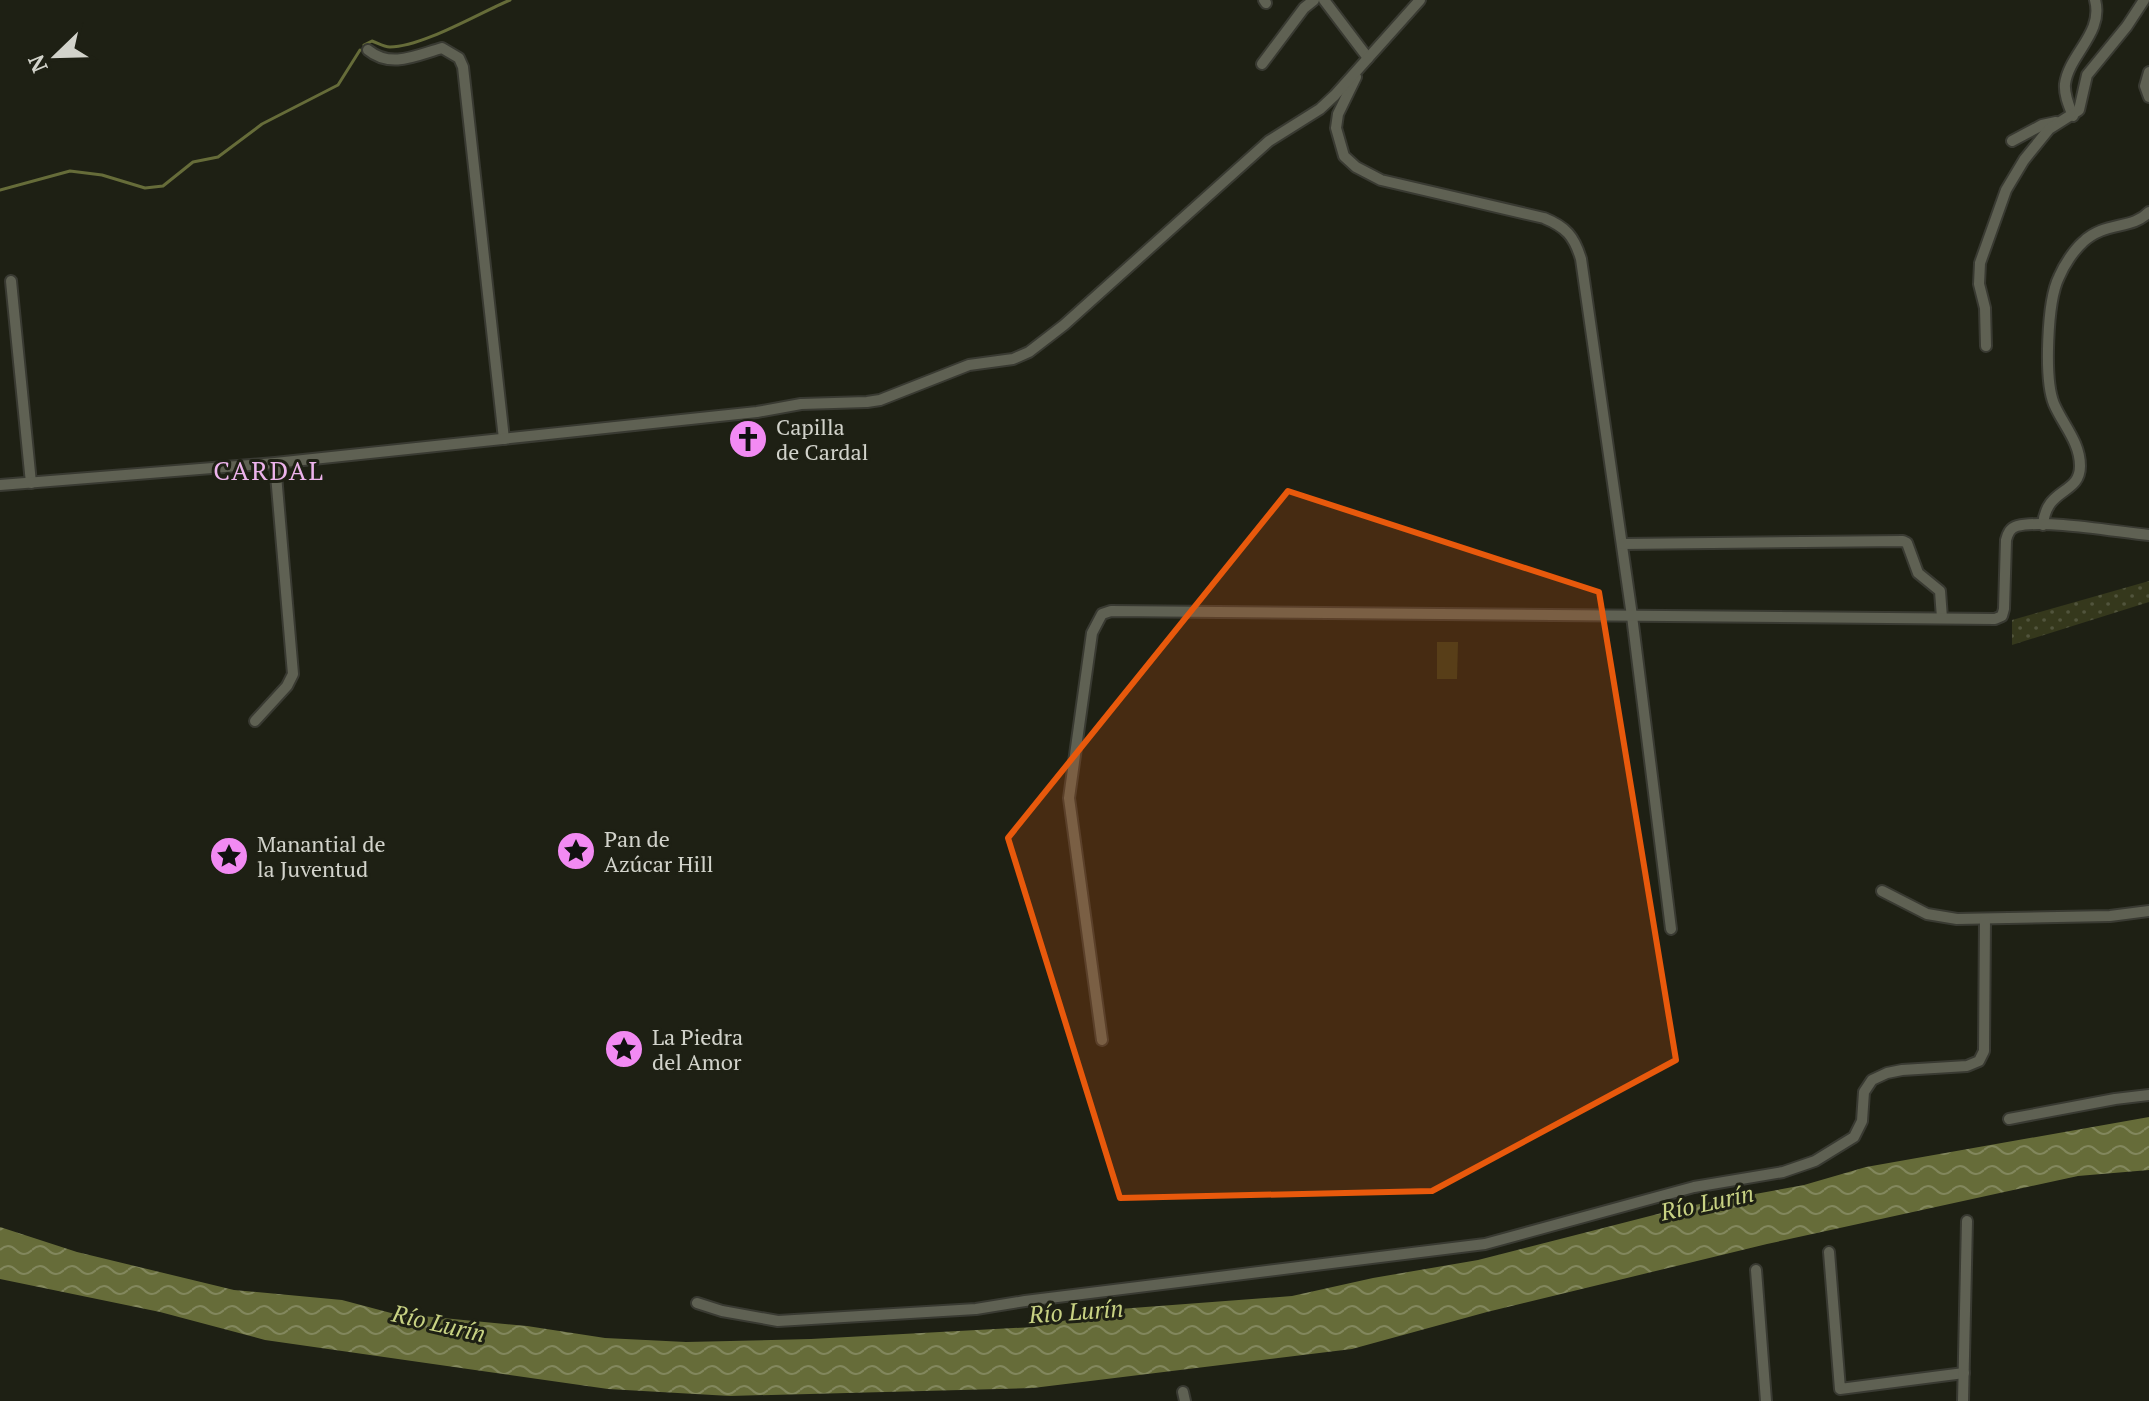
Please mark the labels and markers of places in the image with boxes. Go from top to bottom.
place label: Capilla de Cardal [776,412,868,466]
church icon: Capilla de Cardal [727,418,769,460]
place label: Pan de Azúcar Hill [604,824,713,878]
place label: Manantial de la Juventud [257,829,386,883]
place icon: Pan de Azúcar Hill [555,830,597,872]
place icon: Manantial de la Juventud [208,835,250,877]
place label: La Piedra del Amor [652,1022,743,1076]
place icon: La Piedra del Amor [603,1028,645,1070]

